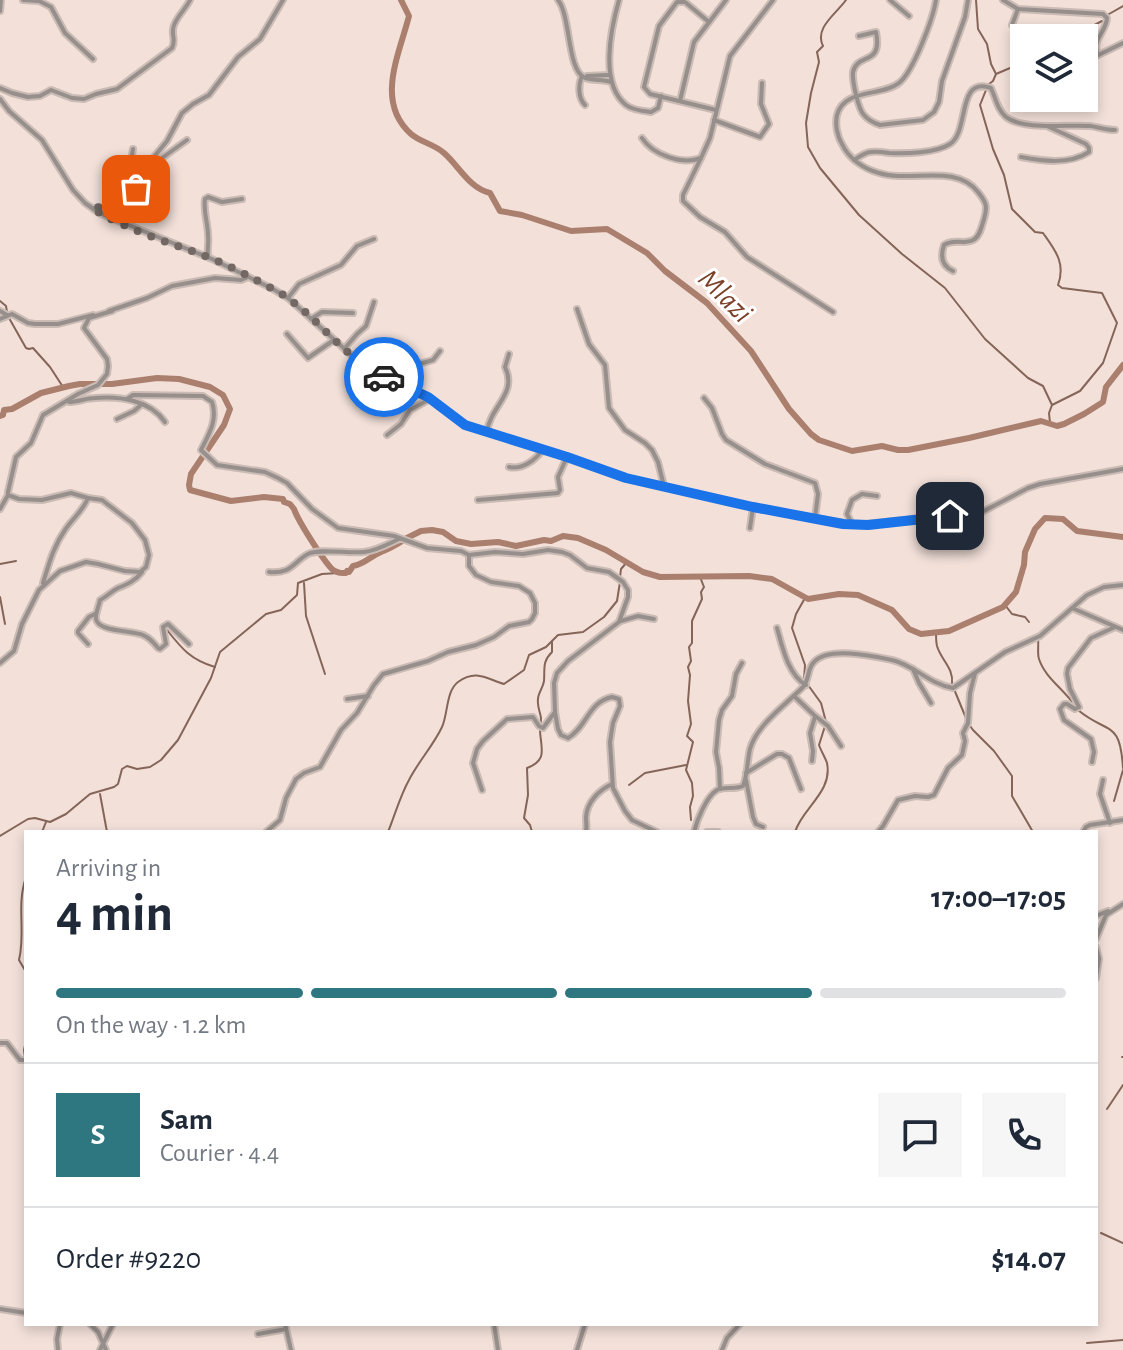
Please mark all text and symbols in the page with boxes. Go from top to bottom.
map controls [1010,24,1098,112]
button: layers [1010,24,1098,112]
pin [102,155,170,223]
icon: bag [114,167,158,211]
water label: Mlazi [693,264,757,328]
courier [344,337,424,417]
icon: car [362,355,406,399]
pin [916,482,984,550]
icon: home [928,494,972,538]
text: Arriving in [56,855,161,881]
text: 17:00–17:05 [931,883,1066,913]
text: 4 min [56,888,173,940]
text: On the way · 1.2 km [56,1012,246,1038]
button: chat [878,1093,962,1177]
button: phone [982,1093,1066,1177]
text: Sam [160,1105,213,1135]
text: S [91,1120,105,1150]
text: Courier · 4.4 [160,1140,279,1166]
text: Order #9220 [56,1244,201,1274]
text: $14.07 [991,1244,1066,1274]

